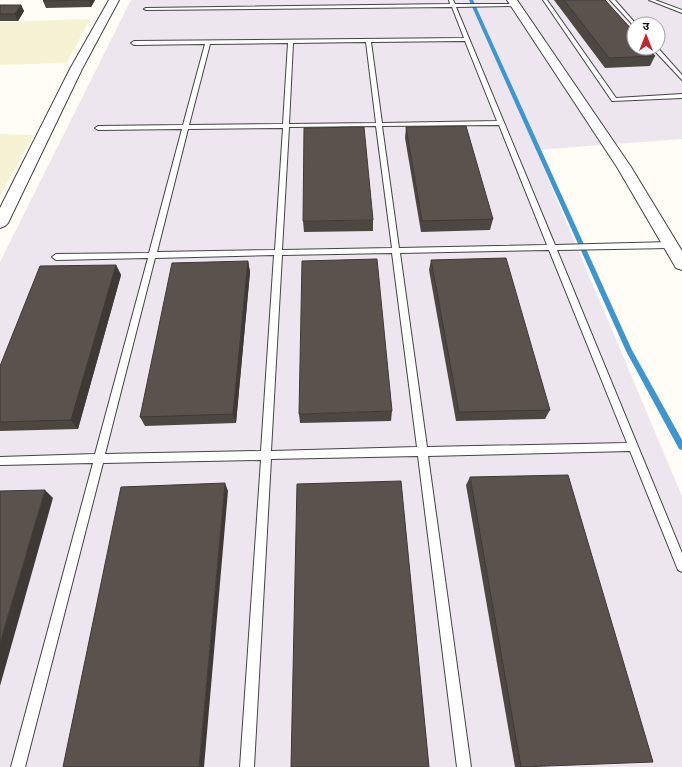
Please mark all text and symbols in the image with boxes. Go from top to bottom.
north arrow [626,16,666,56]
text: उ [643,18,650,33]

